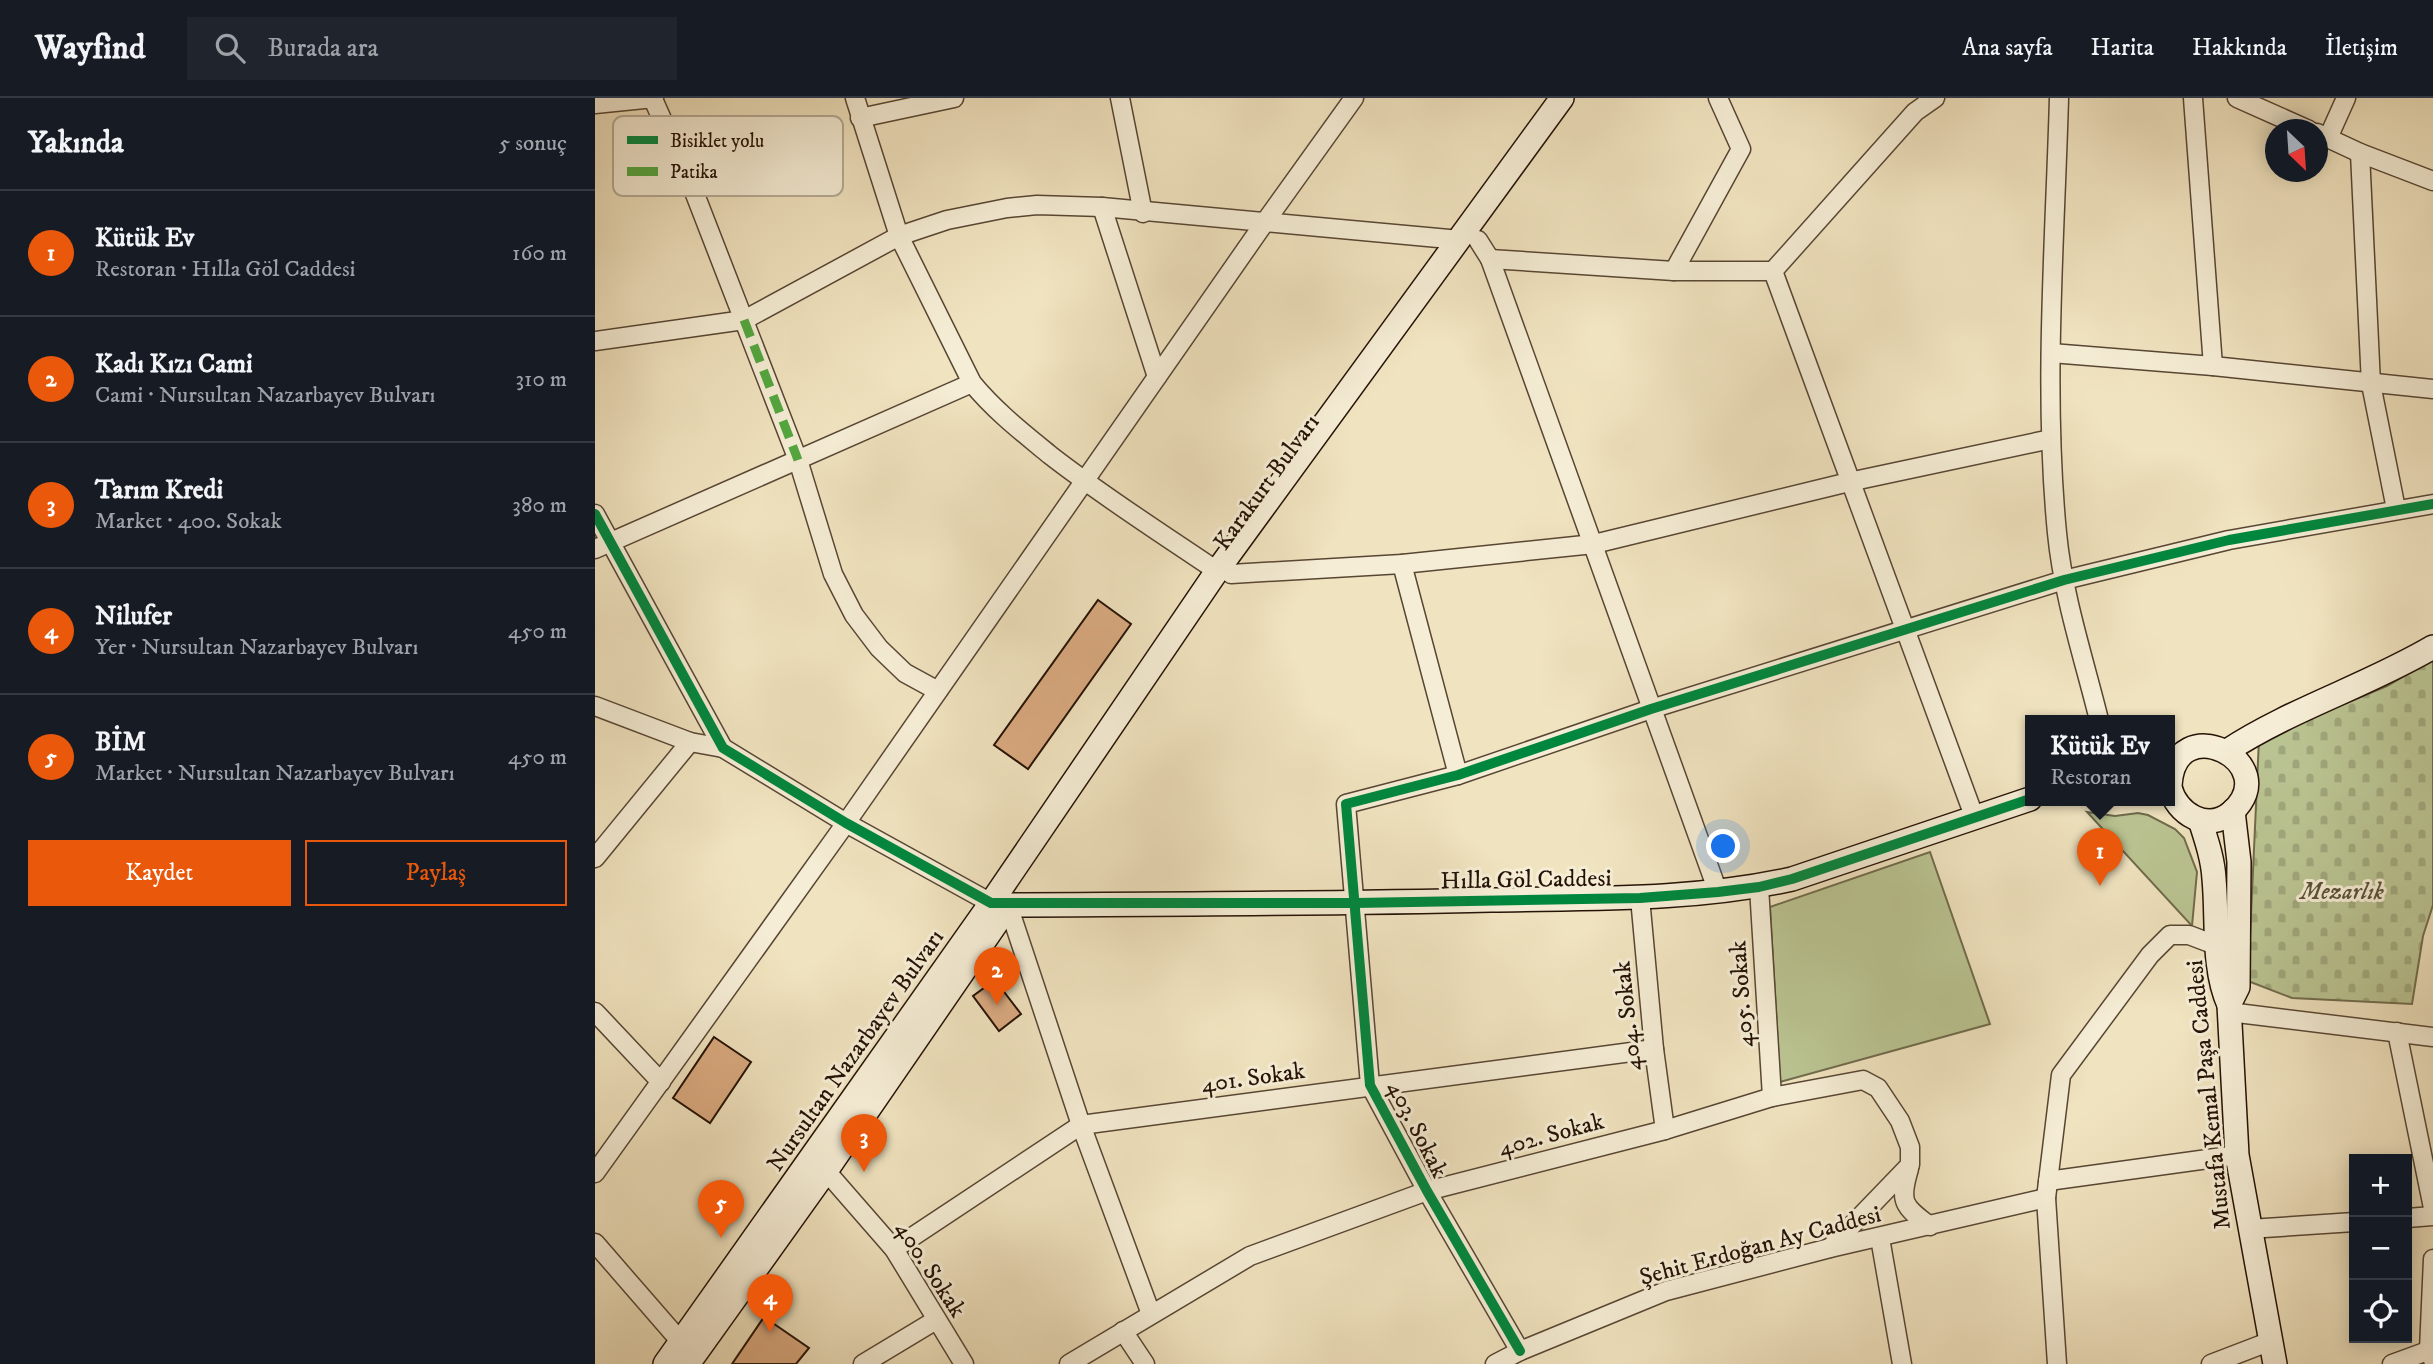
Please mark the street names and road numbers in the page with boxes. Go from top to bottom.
street label: Karakurt Bulvarı [1207,409,1326,557]
street label: Hılla Göl Caddesi [1440,864,1612,896]
street label: Nursultan Nazarbayev Bulvarı [761,924,951,1177]
street label: 405. Sokak [1723,939,1761,1048]
street label: Mustafa Kemal Paşa Caddesi [2180,959,2238,1231]
street label: 404. Sokak [1607,960,1649,1072]
street label: 401. Sokak [1199,1056,1307,1100]
street label: 403. Sokak [1380,1076,1454,1183]
street label: 402. Sokak [1495,1106,1607,1163]
street label: Şehit Erdoğan Ay Caddesi [1636,1199,1884,1293]
street label: 400. Sokak [888,1216,972,1323]

